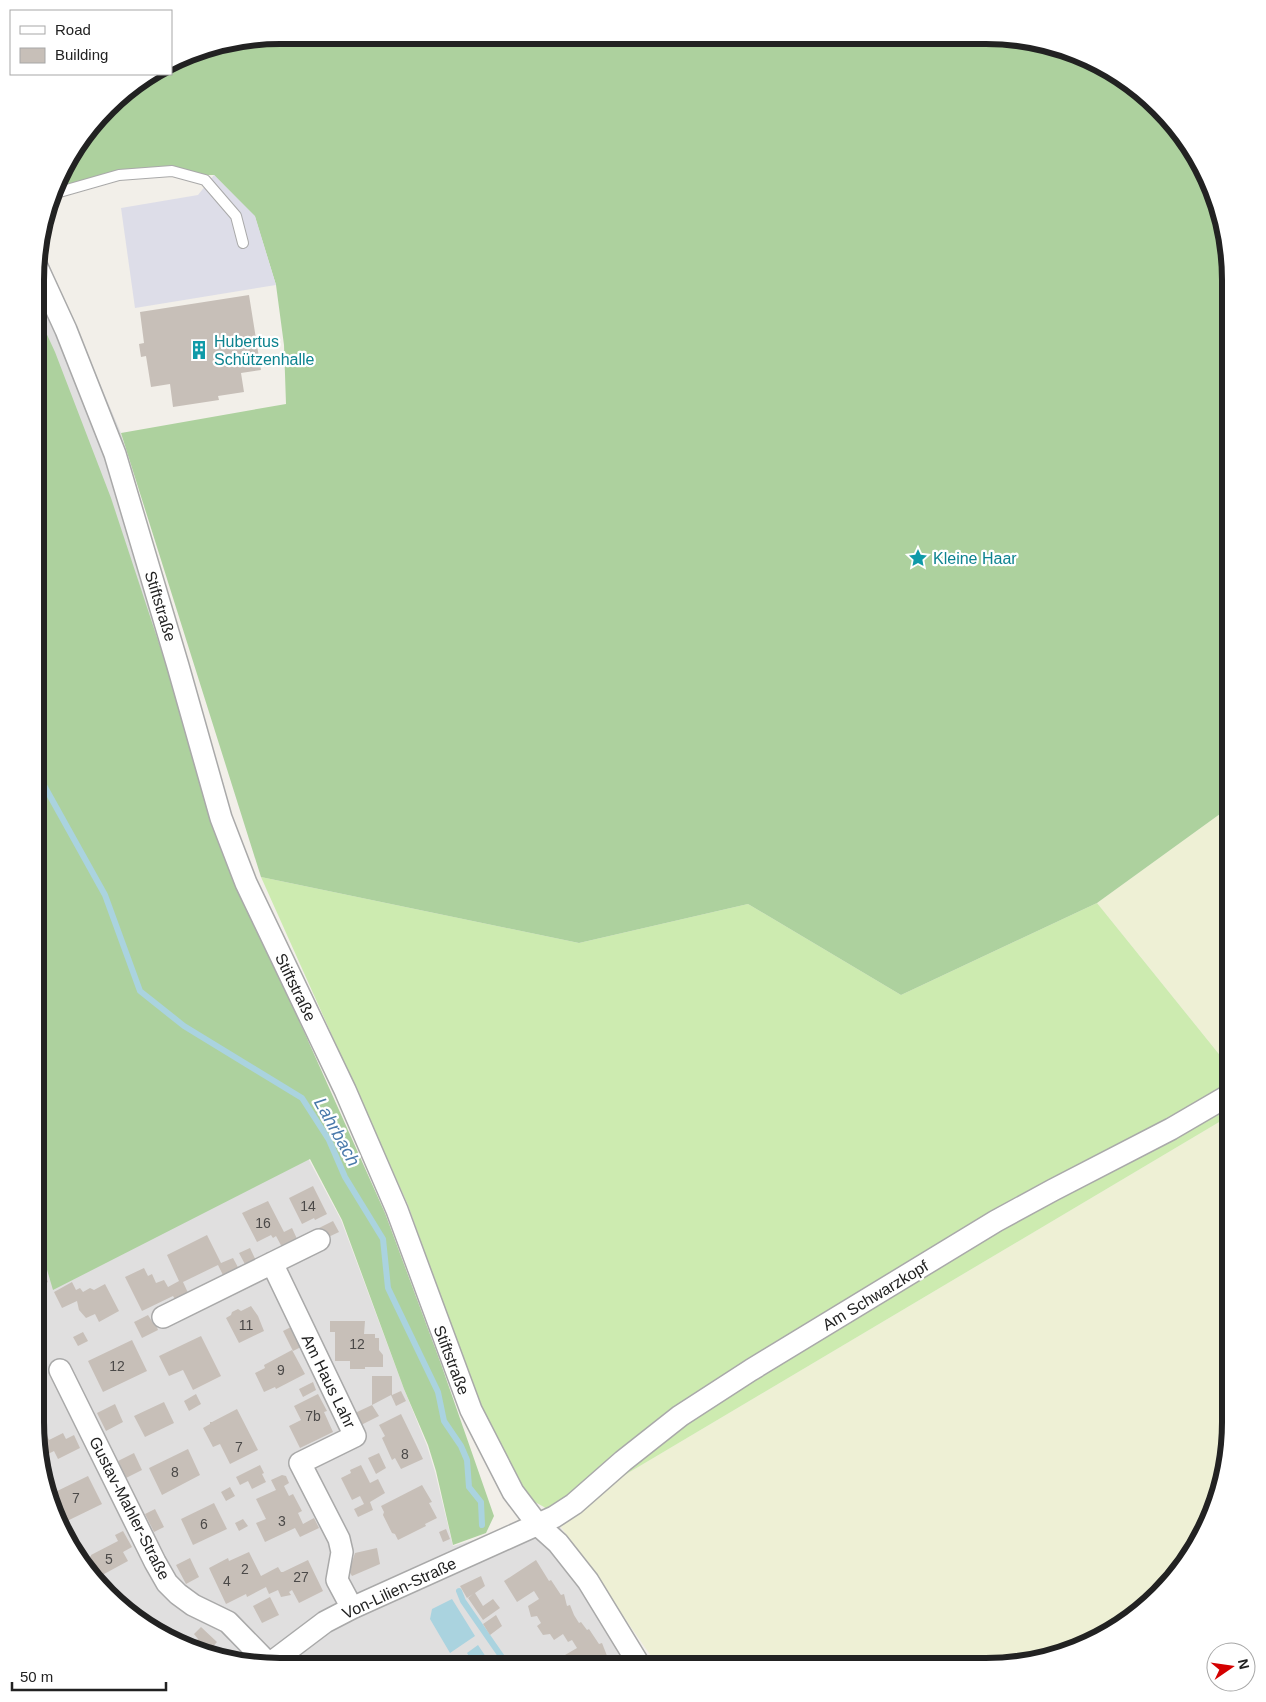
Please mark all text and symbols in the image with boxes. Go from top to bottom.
legend [10,10,172,75]
text: Road [55,21,91,38]
text: Building [55,46,108,63]
place label: Hubertus Schützenhalle [214,333,315,368]
building icon: Hubertus Schützenhalle [188,339,210,361]
place icon: Kleine Haar [907,547,929,569]
place label: Kleine Haar [933,550,1017,567]
street label: Stiftstraße [142,569,179,644]
street label: Stiftstraße [272,951,319,1024]
water label: Lahrbach [310,1094,364,1170]
house number: 14 [300,1198,316,1214]
house number: 16 [255,1215,271,1231]
street label: Am Schwarzkopf [819,1257,932,1334]
house number: 11 [239,1317,253,1333]
street label: Stiftstraße [431,1323,473,1397]
street label: Am Haus Lahr [298,1332,359,1432]
house number: 12 [349,1336,365,1352]
house number: 12 [109,1358,125,1374]
house number: 9 [277,1362,285,1378]
house number: 7b [305,1408,321,1424]
street label: Gustav-Mahler-Straße [86,1434,173,1583]
house number: 7 [235,1439,243,1455]
house number: 8 [401,1446,409,1462]
house number: 8 [171,1464,179,1480]
house number: 7 [72,1490,80,1506]
house number: 3 [278,1513,286,1529]
house number: 6 [200,1516,208,1532]
house number: 5 [105,1551,113,1567]
street label: Von-Lilien-Straße [340,1555,459,1622]
house number: 2 [241,1561,249,1577]
house number: 27 [293,1569,309,1585]
house number: 4 [223,1573,231,1589]
north arrow [1206,1642,1256,1692]
text: N [1235,1657,1253,1671]
scale bar [12,1660,166,1692]
text: 50 m [20,1668,53,1685]

